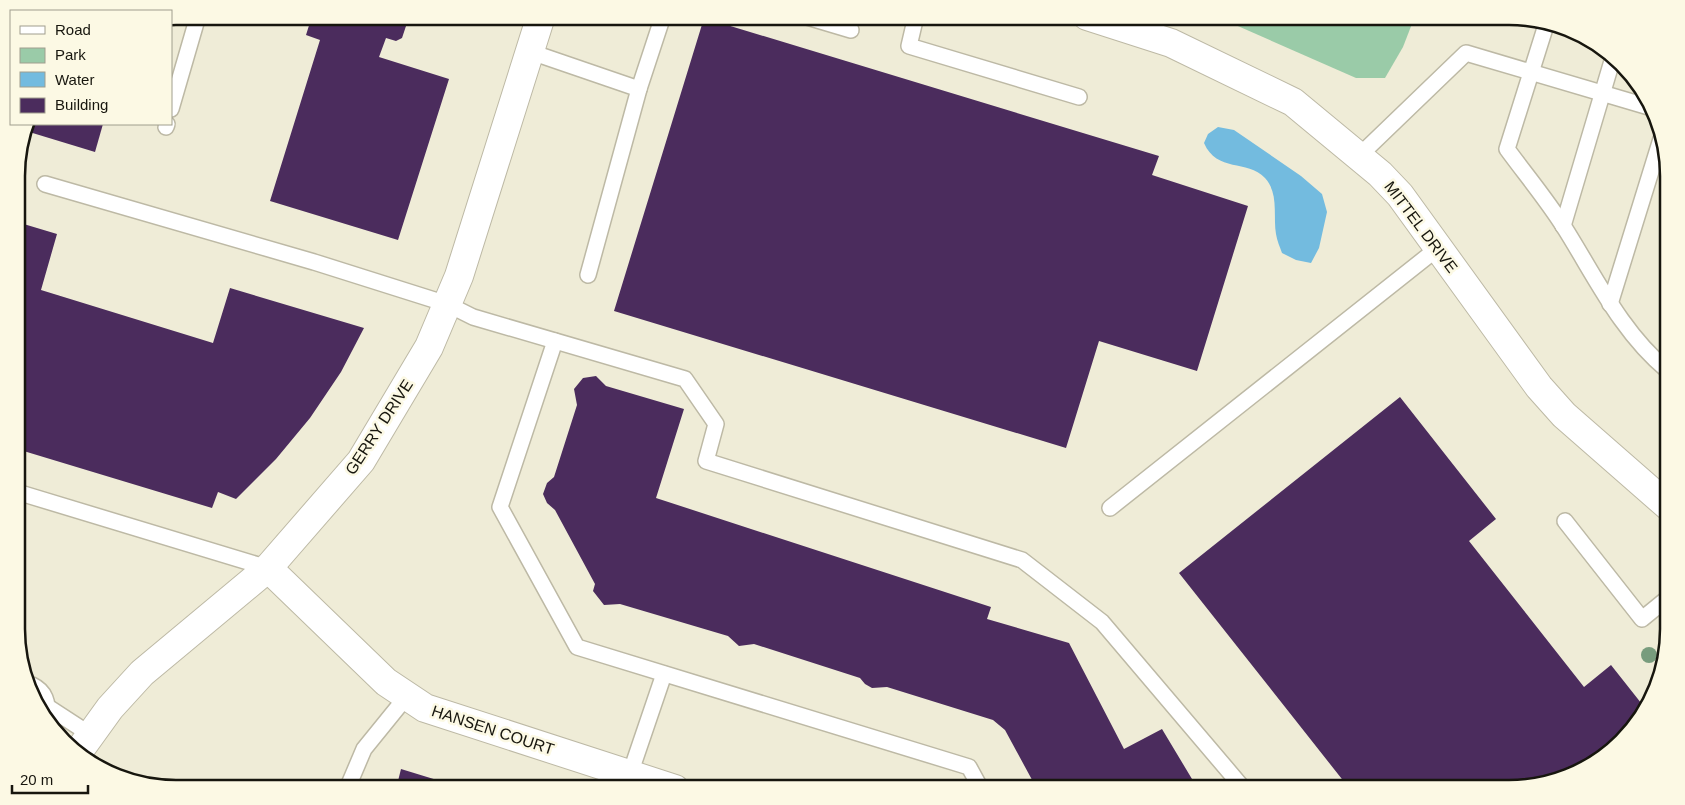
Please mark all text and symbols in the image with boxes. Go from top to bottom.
legend [10,10,172,125]
text: Road [55,21,91,38]
text: Park [55,46,86,63]
text: Water [55,71,94,88]
text: Building [55,96,108,113]
street label: MITTEL DRIVE [1381,178,1461,276]
street label: GERRY DRIVE [342,376,416,478]
street label: HANSEN COURT [430,702,557,758]
scale bar [12,762,89,794]
text: 20 m [20,771,53,788]

